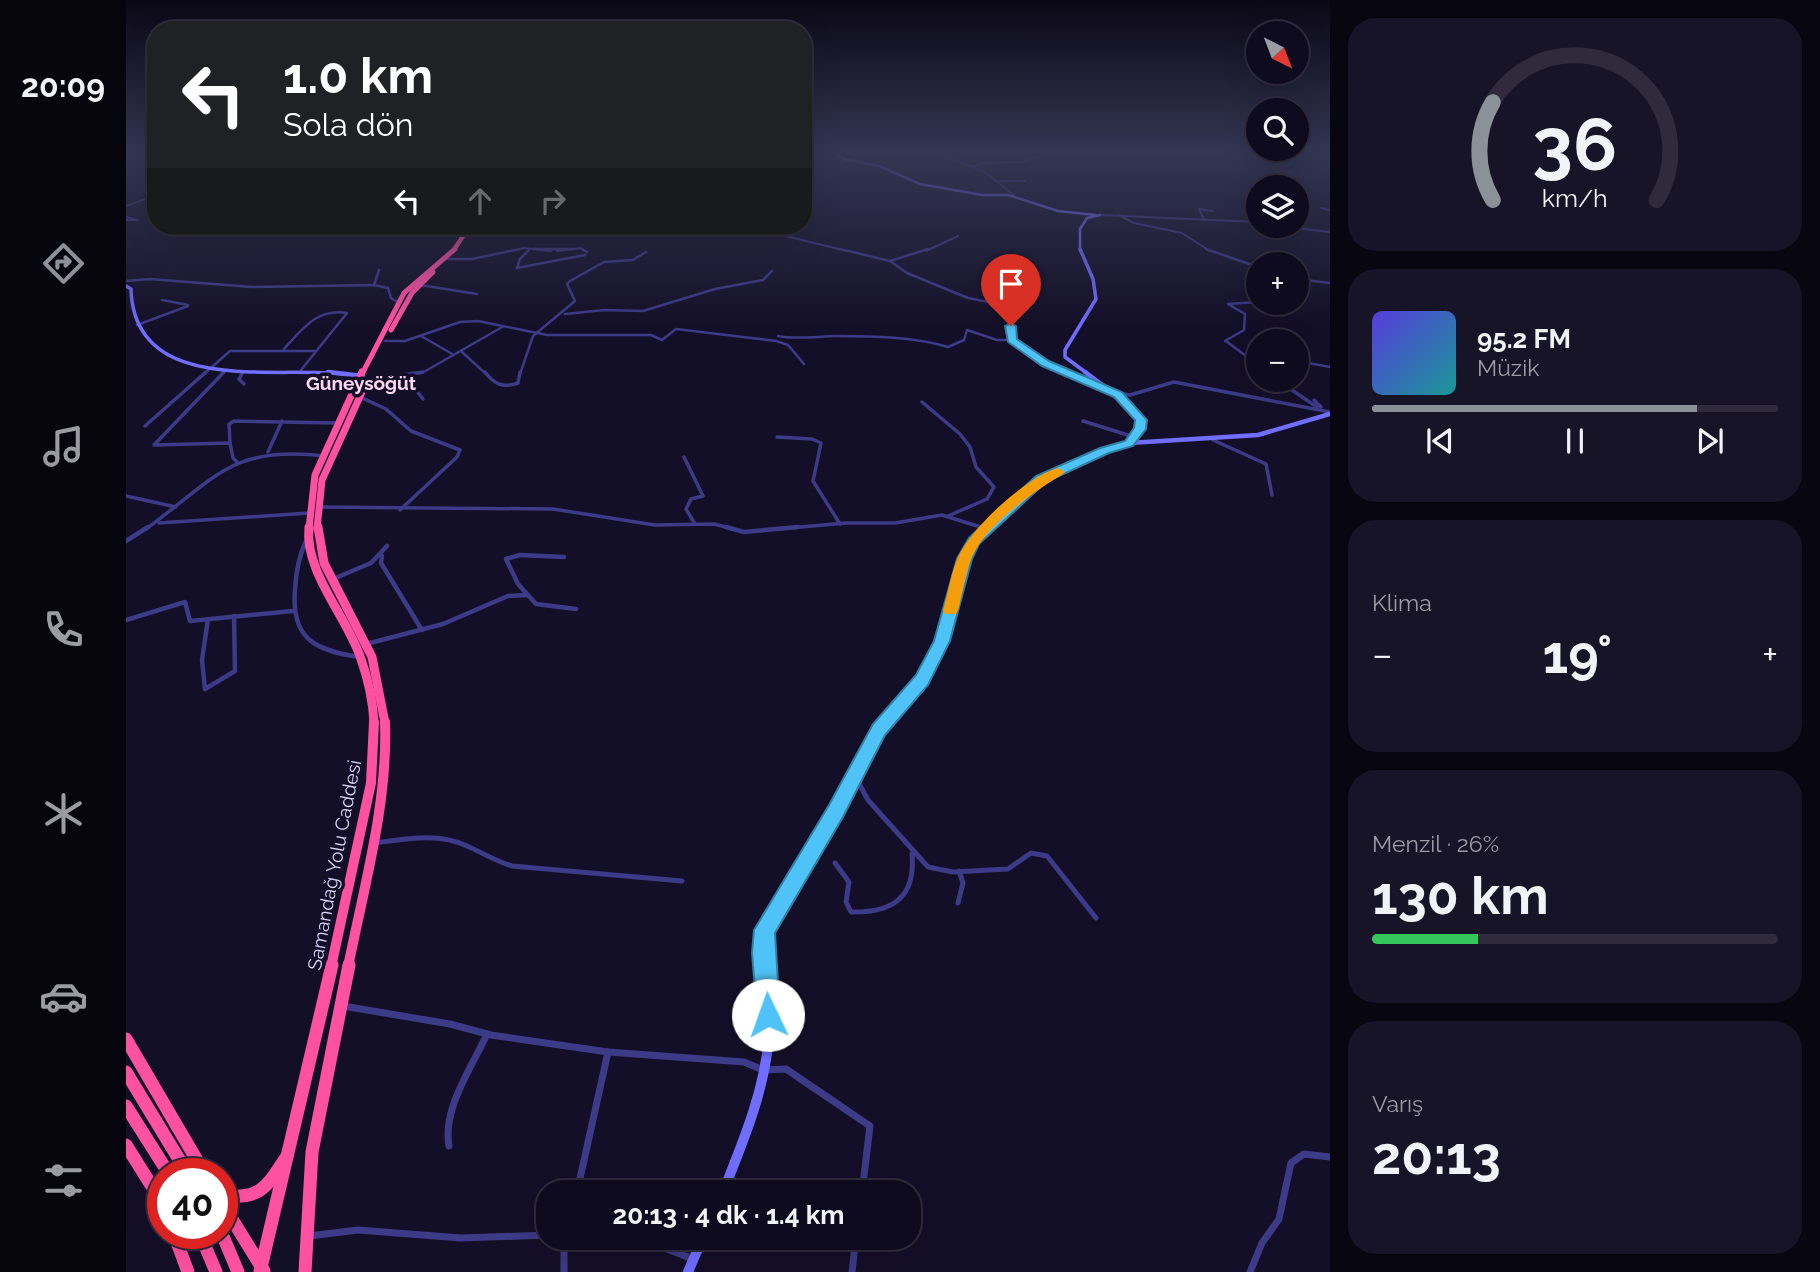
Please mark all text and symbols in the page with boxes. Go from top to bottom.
north arrow [1246,21,1309,84]
map controls [1246,21,1309,392]
text: 1.0 km [283,47,433,104]
icon: left [168,49,259,140]
text: 20:09 [21,67,105,104]
button: search [1246,98,1309,161]
text: 36 [1533,103,1617,188]
text: Sola dön [283,106,413,143]
button: layers [1246,175,1309,238]
icon: left [388,182,426,220]
icon: ahead [461,182,499,220]
icon: right [534,182,572,220]
text: km/h [1542,183,1608,213]
icon: directions [39,239,88,288]
button: + [1246,252,1309,315]
pin [981,254,1041,326]
icon: arrive [992,265,1030,303]
text: 95.2 FM [1477,324,1571,354]
button: − [1246,329,1309,392]
text: Müzik [1477,354,1539,381]
district label: Güneysöğüt [306,372,417,394]
icon: music [39,422,88,471]
icon: previous [1421,422,1459,460]
icon: pause [1556,422,1594,460]
icon: next [1691,422,1729,460]
text: Klima [1372,589,1432,616]
icon: phone [39,605,88,654]
text: 19° [1543,624,1612,685]
text: − [1372,632,1392,677]
text: + [1762,632,1778,677]
street label: Samandağ Yolu Caddesi [303,758,365,972]
icon: climate [39,789,88,838]
text: Menzil · 26% [1372,830,1499,857]
text: 130 km [1372,865,1549,926]
icon: car [39,972,88,1021]
position arrow [731,978,805,1052]
text: Varış [1372,1090,1423,1117]
text: 20:13 [1372,1125,1501,1186]
icon: filters [39,1156,88,1205]
speed limit sign: 40 [147,1158,238,1249]
text: 20:13 · 4 dk · 1.4 km [613,1200,844,1230]

